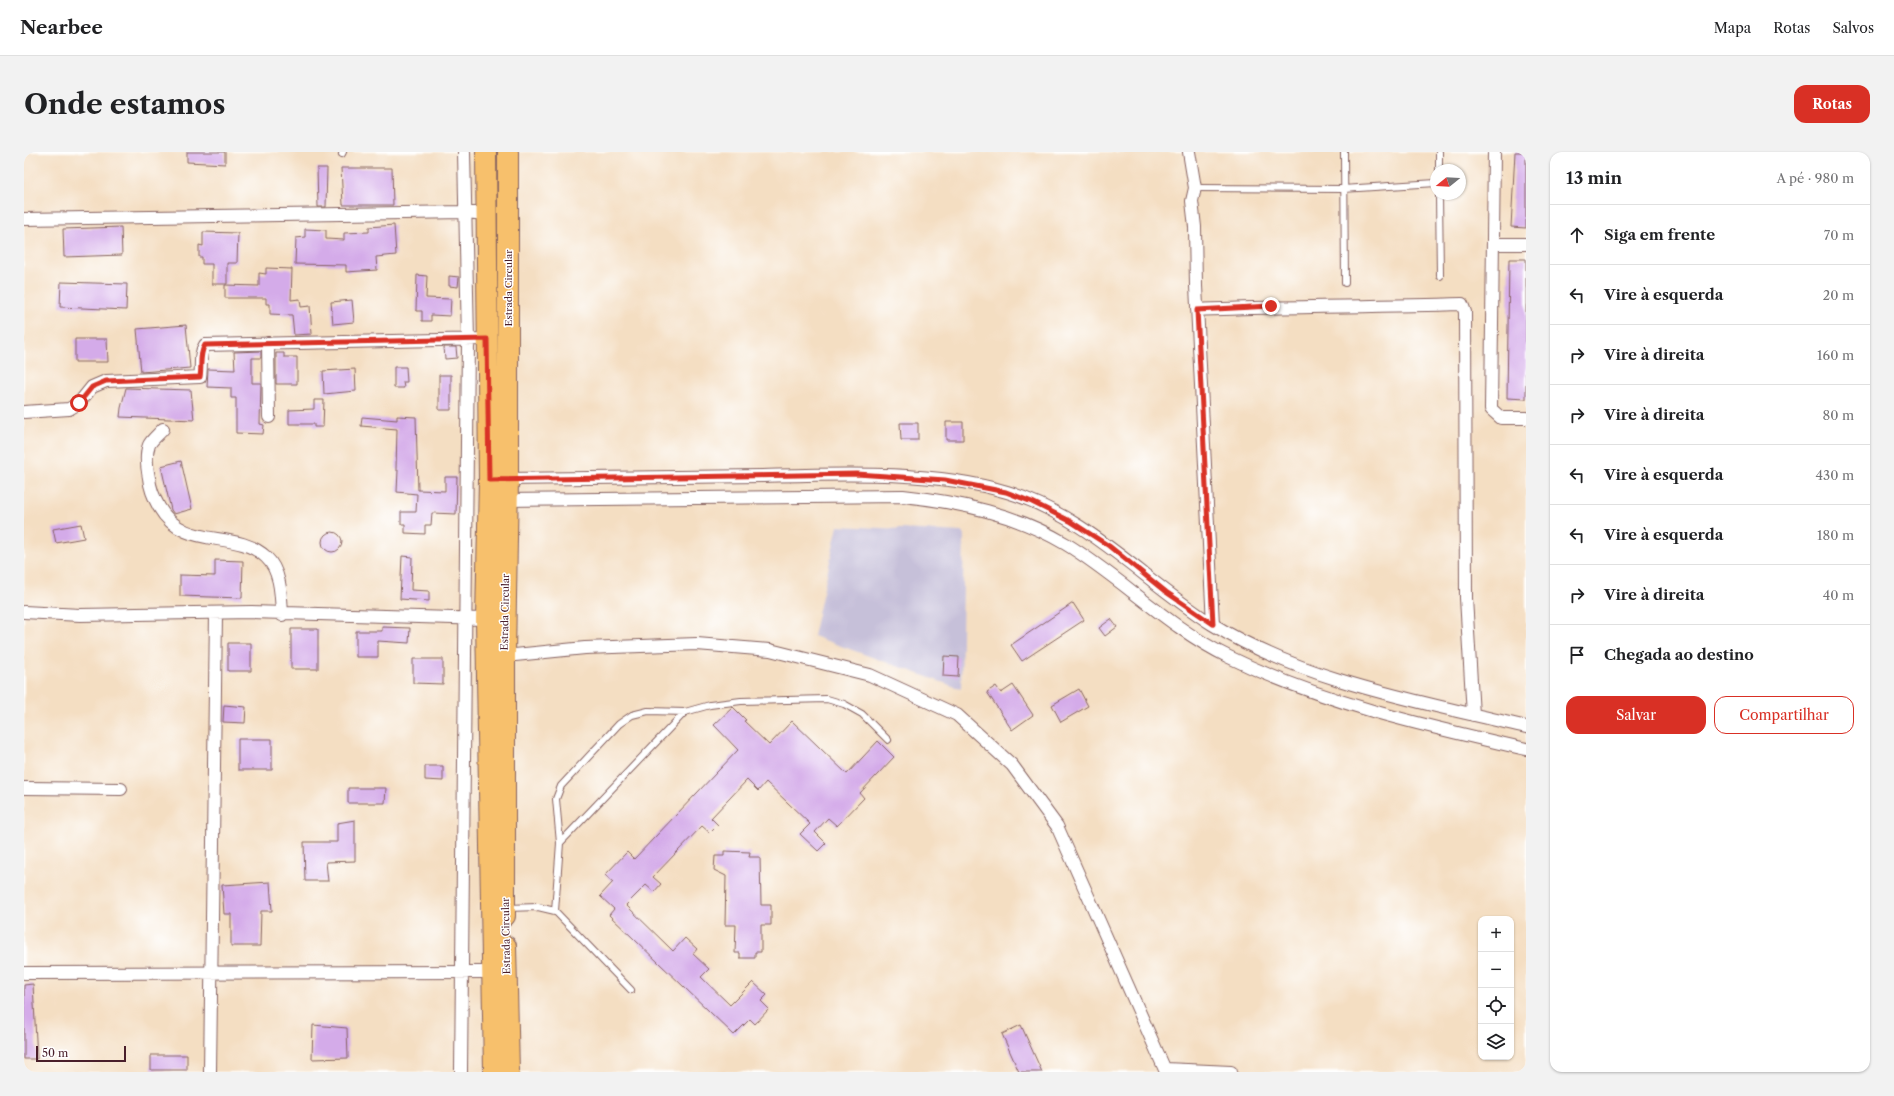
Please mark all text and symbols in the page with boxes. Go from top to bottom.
text: Nearbee [20,16,103,39]
text: Mapa [1714,19,1751,37]
text: Rotas [1773,19,1810,37]
text: Salvos [1832,19,1874,37]
button: Rotas [1794,85,1870,123]
text: Onde estamos [24,87,225,121]
north arrow [1430,164,1466,200]
text: 13 min [1566,168,1622,188]
text: A pé · 980 m [1776,170,1854,186]
icon: ahead [1566,224,1588,246]
text: Siga em frente [1604,225,1715,244]
text: 70 m [1824,227,1854,243]
street label: Estrada Circular [502,249,515,326]
icon: left [1566,284,1588,306]
text: Vire à esquerda [1604,285,1723,304]
text: 20 m [1823,287,1854,303]
route end [1262,297,1280,315]
icon: right [1566,344,1588,366]
text: Vire à direita [1604,345,1704,364]
text: 160 m [1817,347,1854,363]
route start [70,394,88,412]
icon: right [1566,404,1588,426]
text: Vire à direita [1604,405,1704,424]
text: 80 m [1822,407,1854,423]
icon: left [1566,464,1588,486]
text: Vire à esquerda [1604,465,1723,484]
text: 430 m [1816,467,1854,483]
icon: left [1566,524,1588,546]
text: Vire à esquerda [1604,525,1723,544]
text: 180 m [1817,527,1854,543]
street label: Estrada Circular [498,573,512,650]
icon: right [1566,584,1588,606]
text: Vire à direita [1604,585,1704,604]
text: 40 m [1823,587,1854,603]
icon: arrive [1566,644,1588,666]
text: Chegada ao destino [1604,645,1754,664]
button: Salvar [1566,696,1706,734]
button: Compartilhar [1714,696,1854,734]
street label: Estrada Circular [499,897,513,974]
map controls [1478,916,1514,1060]
button: + [1478,916,1514,952]
button: − [1478,952,1514,988]
button: locate [1478,988,1514,1024]
button: layers [1478,1024,1514,1060]
scale bar [36,1044,126,1063]
text: 50 m [42,1046,68,1060]

